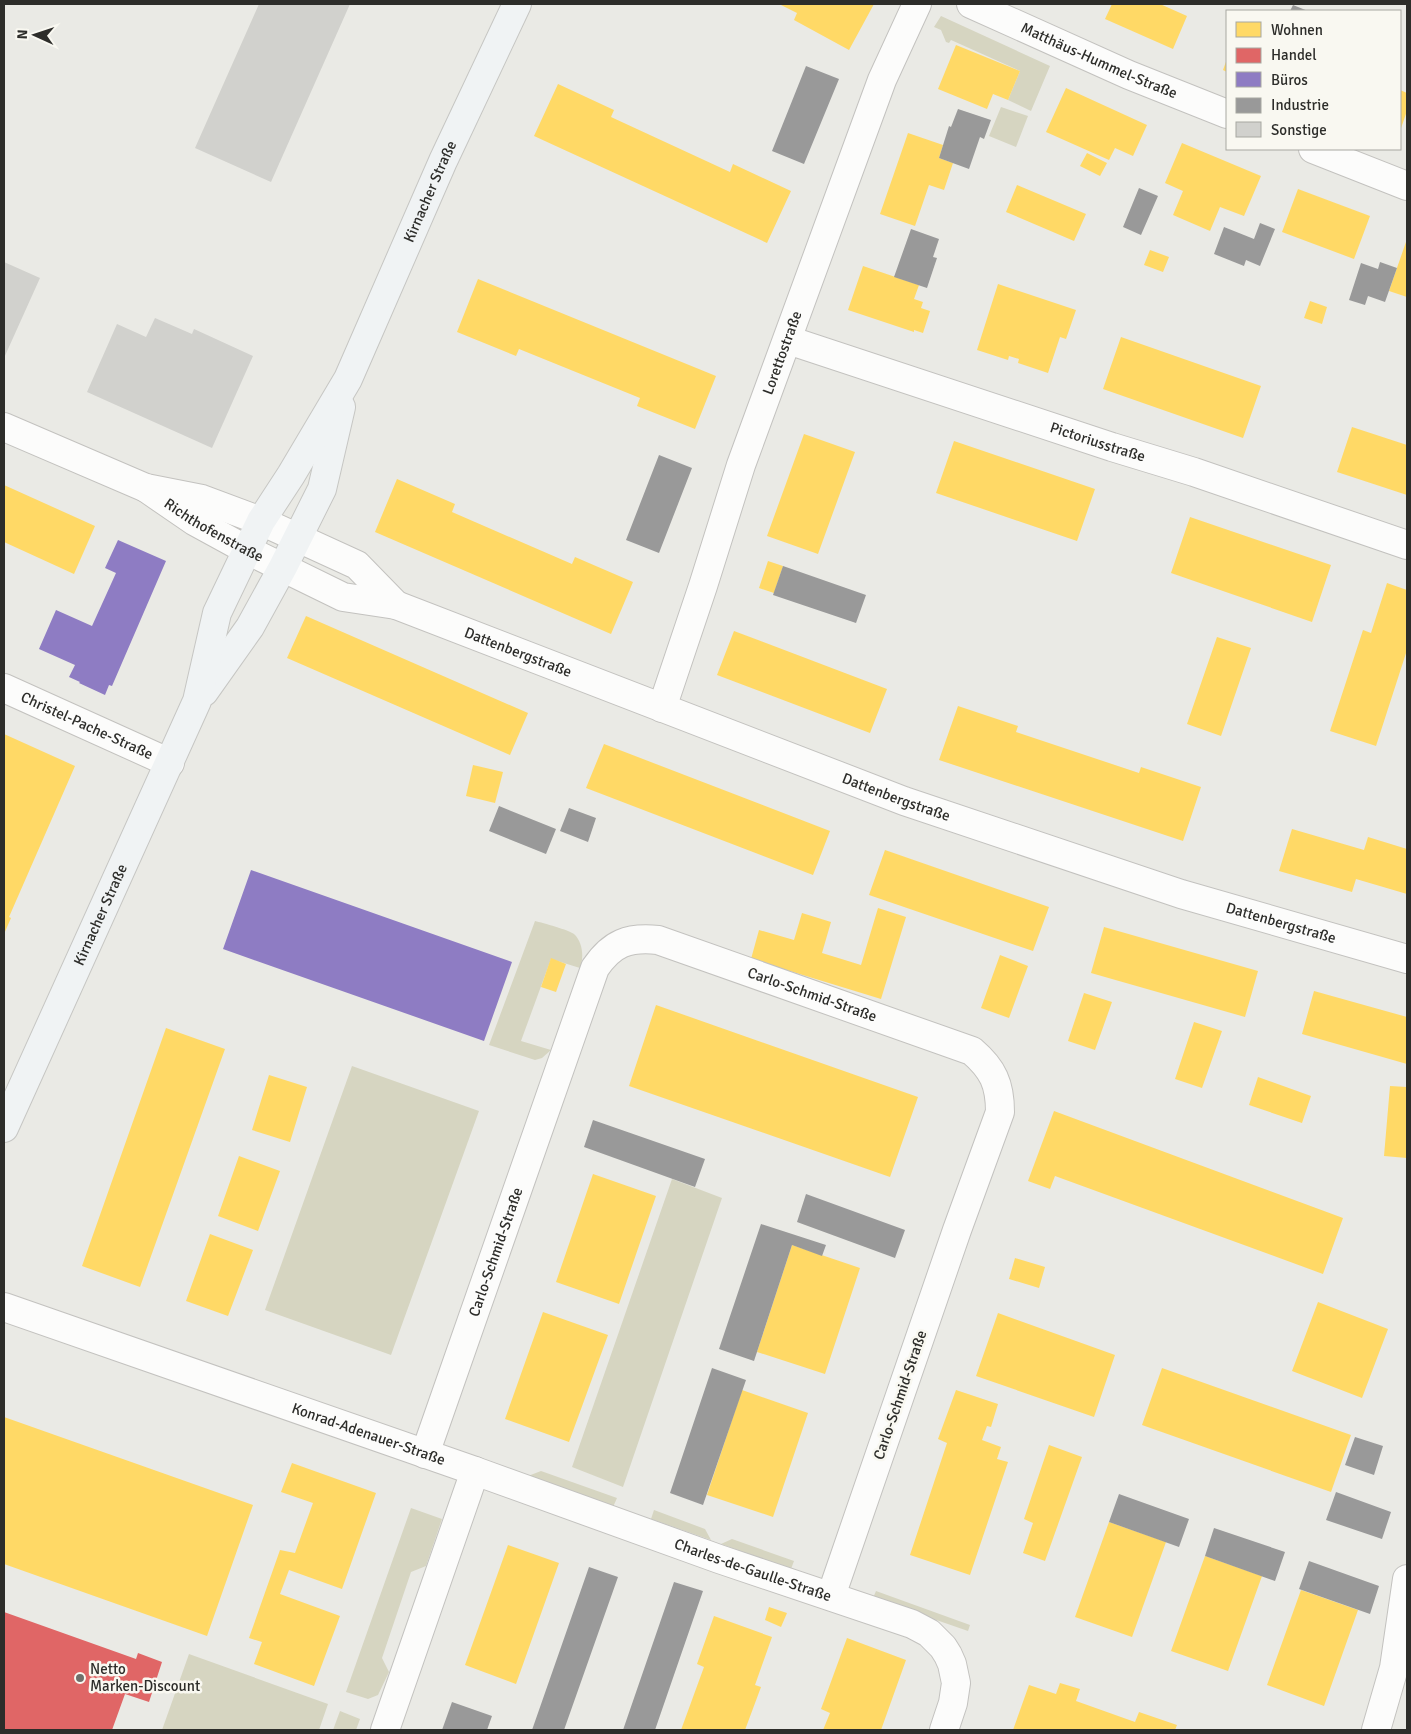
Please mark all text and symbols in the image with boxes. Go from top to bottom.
north arrow [10,10,60,60]
legend [1226,10,1401,150]
street label: Matthäus-Hummel-Straße [1018,19,1180,102]
text: Wohnen [1271,21,1323,39]
text: N [14,29,31,40]
text: Handel [1271,46,1317,64]
text: Büros [1271,71,1308,89]
text: Industrie [1271,96,1329,114]
text: Sonstige [1271,121,1327,139]
street label: Kirnacher Straße [400,138,460,245]
street label: Lorettostraße [759,308,806,397]
street label: Pictoriusstraße [1048,418,1147,466]
street label: Richthofenstraße [161,494,266,566]
street label: Dattenbergstraße [462,623,574,681]
street label: Christel-Pache-Straße [18,688,156,763]
street label: Dattenbergstraße [840,769,953,825]
street label: Kirnacher Straße [70,861,131,968]
street label: Dattenbergstraße [1224,898,1338,947]
street label: Carlo-Schmid-Straße [745,963,879,1026]
street label: Carlo-Schmid-Straße [465,1185,527,1319]
street label: Carlo-Schmid-Straße [869,1328,931,1462]
street label: Konrad-Adenauer-Straße [289,1399,448,1469]
street label: Charles-de-Gaulle-Straße [672,1535,834,1605]
place label: Netto Marken-Discount [90,1660,200,1695]
marker: Netto Marken-Discount [74,1672,86,1684]

